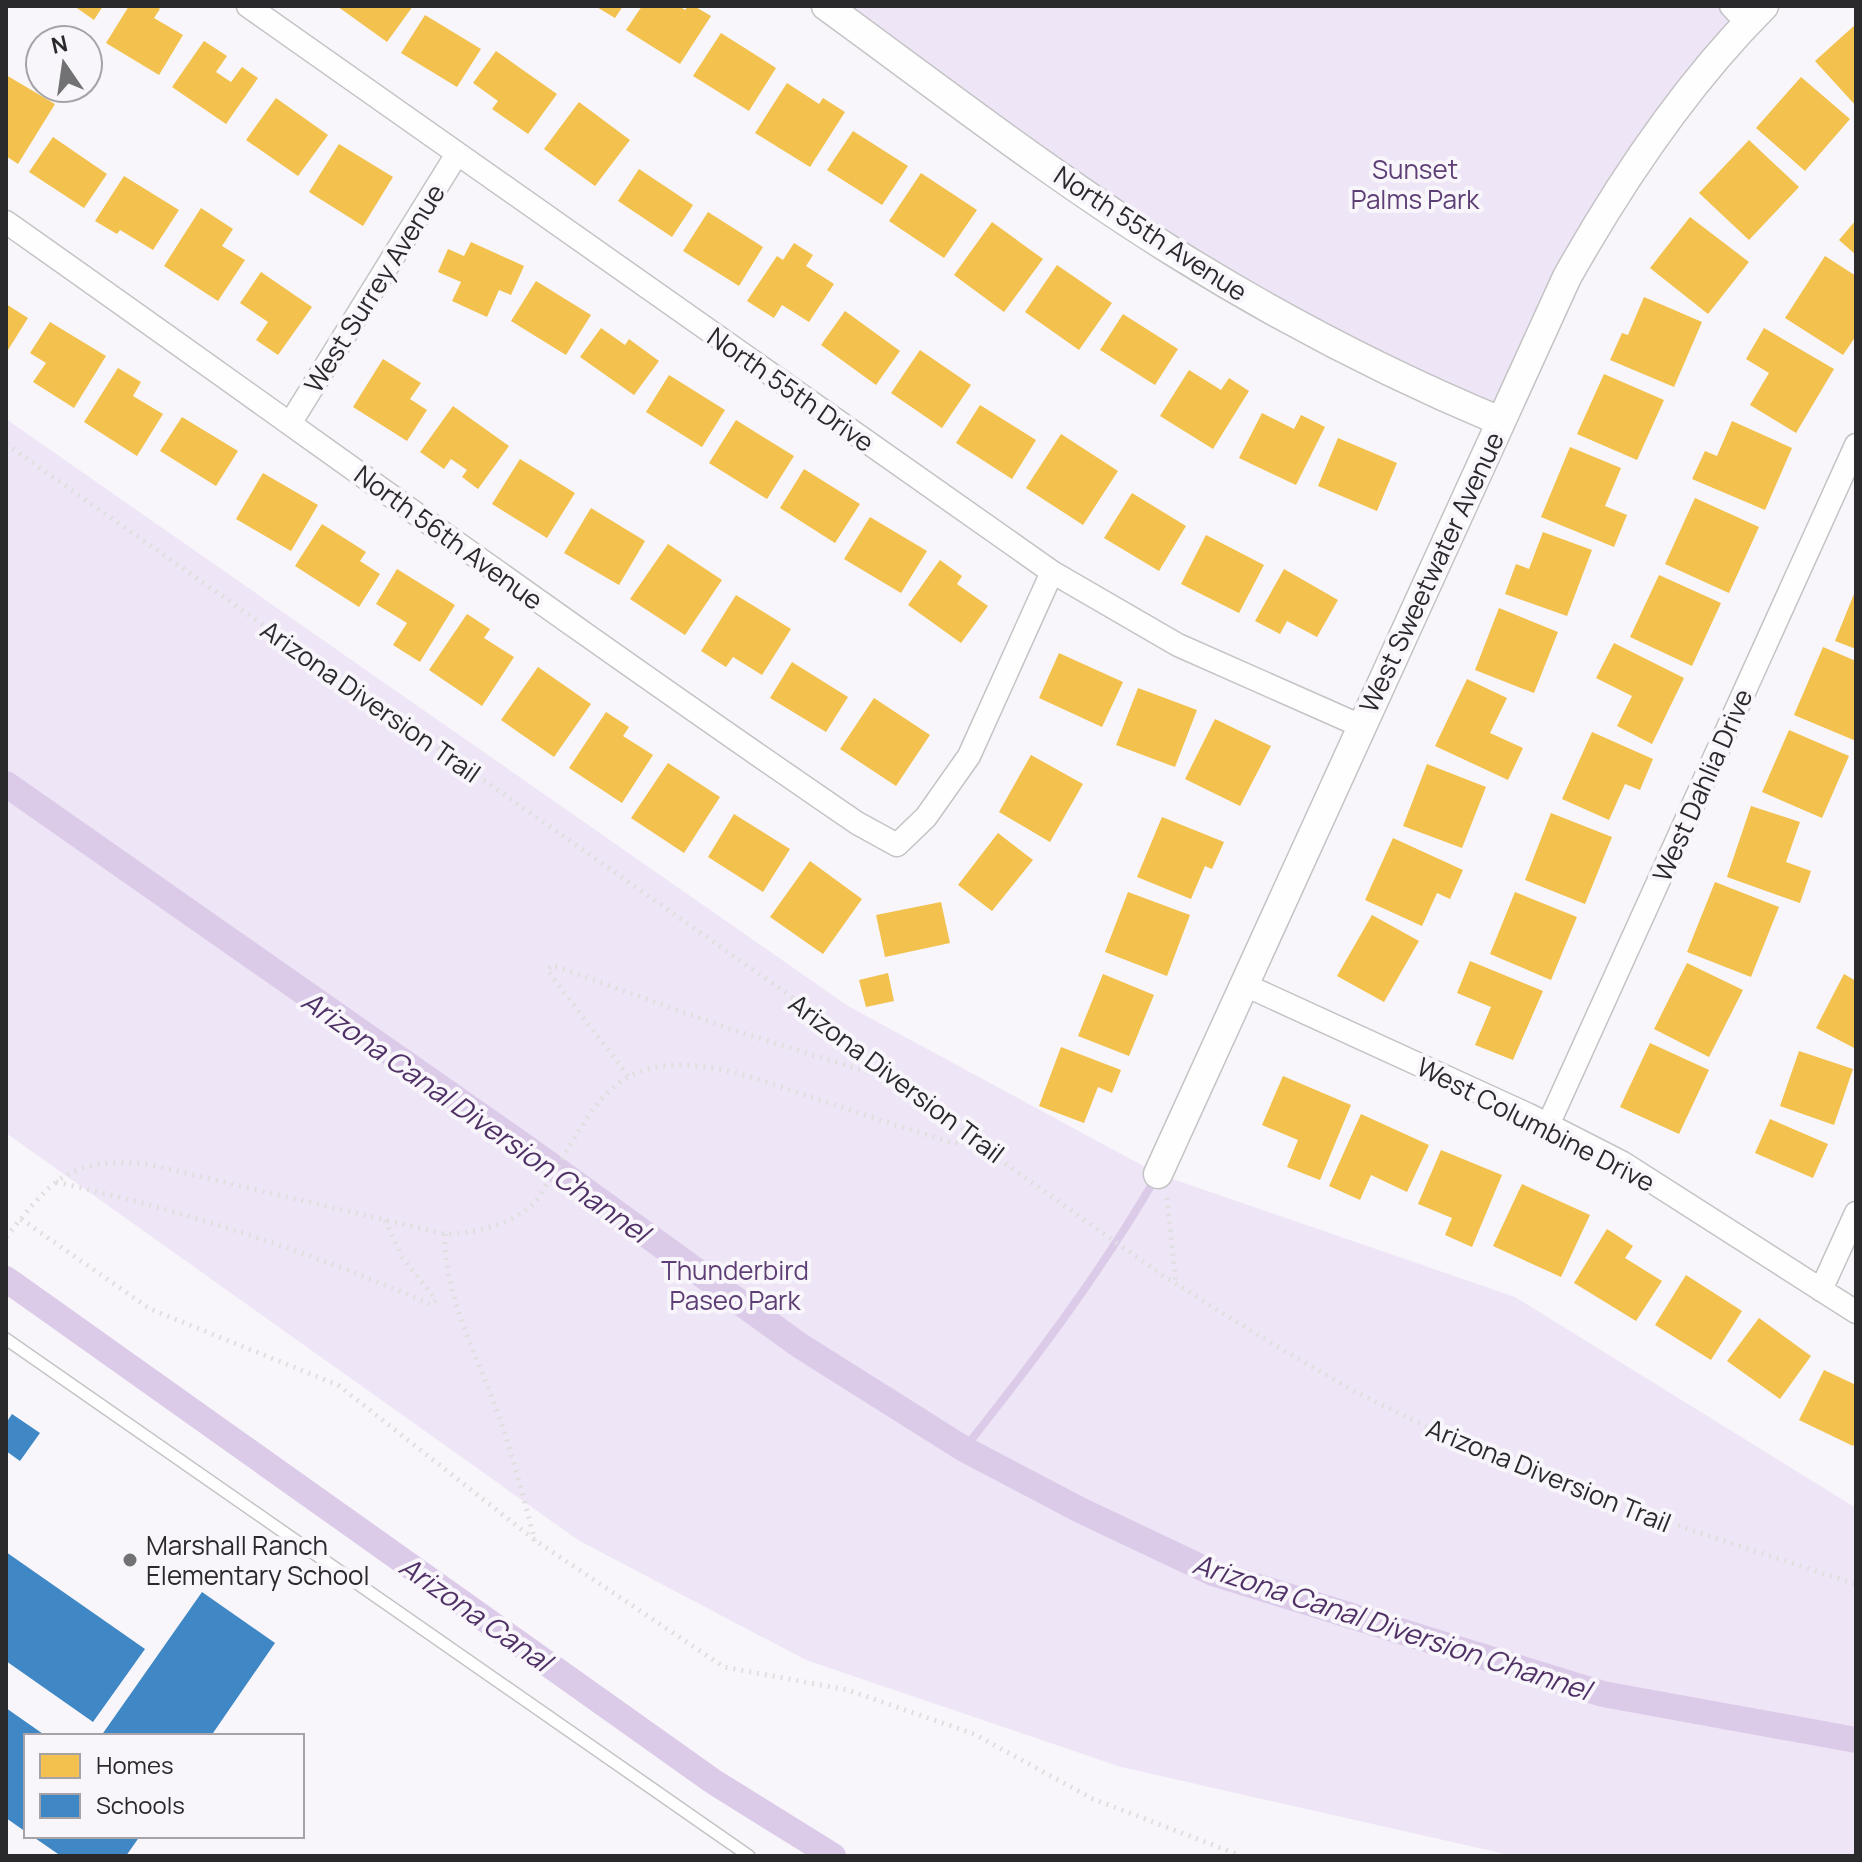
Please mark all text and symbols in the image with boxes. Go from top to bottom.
north arrow [24,24,104,104]
text: N [48,28,71,61]
park label: Sunset Palms Park [1351,151,1480,217]
street label: North 55th Avenue [1047,157,1255,309]
street label: West Surrey Avenue [295,177,453,399]
street label: North 55th Drive [701,318,881,460]
street label: West Sweetwater Avenue [1350,426,1512,718]
street label: North 56th Avenue [347,456,551,618]
street label: Arizona Diversion Trail [254,611,488,791]
street label: West Dahlia Drive [1643,683,1761,887]
water label: Arizona Canal Diversion Channel [295,981,660,1253]
street label: Arizona Diversion Trail [782,985,1012,1171]
street label: West Columbine Drive [1411,1048,1661,1200]
park label: Thunderbird Paseo Park [661,1252,809,1318]
street label: Arizona Diversion Trail [1421,1409,1677,1541]
place label: Marshall Ranch Elementary School [146,1527,370,1593]
water label: Arizona Canal Diversion Channel [1189,1544,1599,1709]
water label: Arizona Canal [393,1547,562,1681]
marker: Marshall Ranch Elementary School [121,1551,139,1569]
legend [24,1734,304,1838]
text: Homes [96,1748,174,1781]
text: Schools [96,1788,185,1821]

